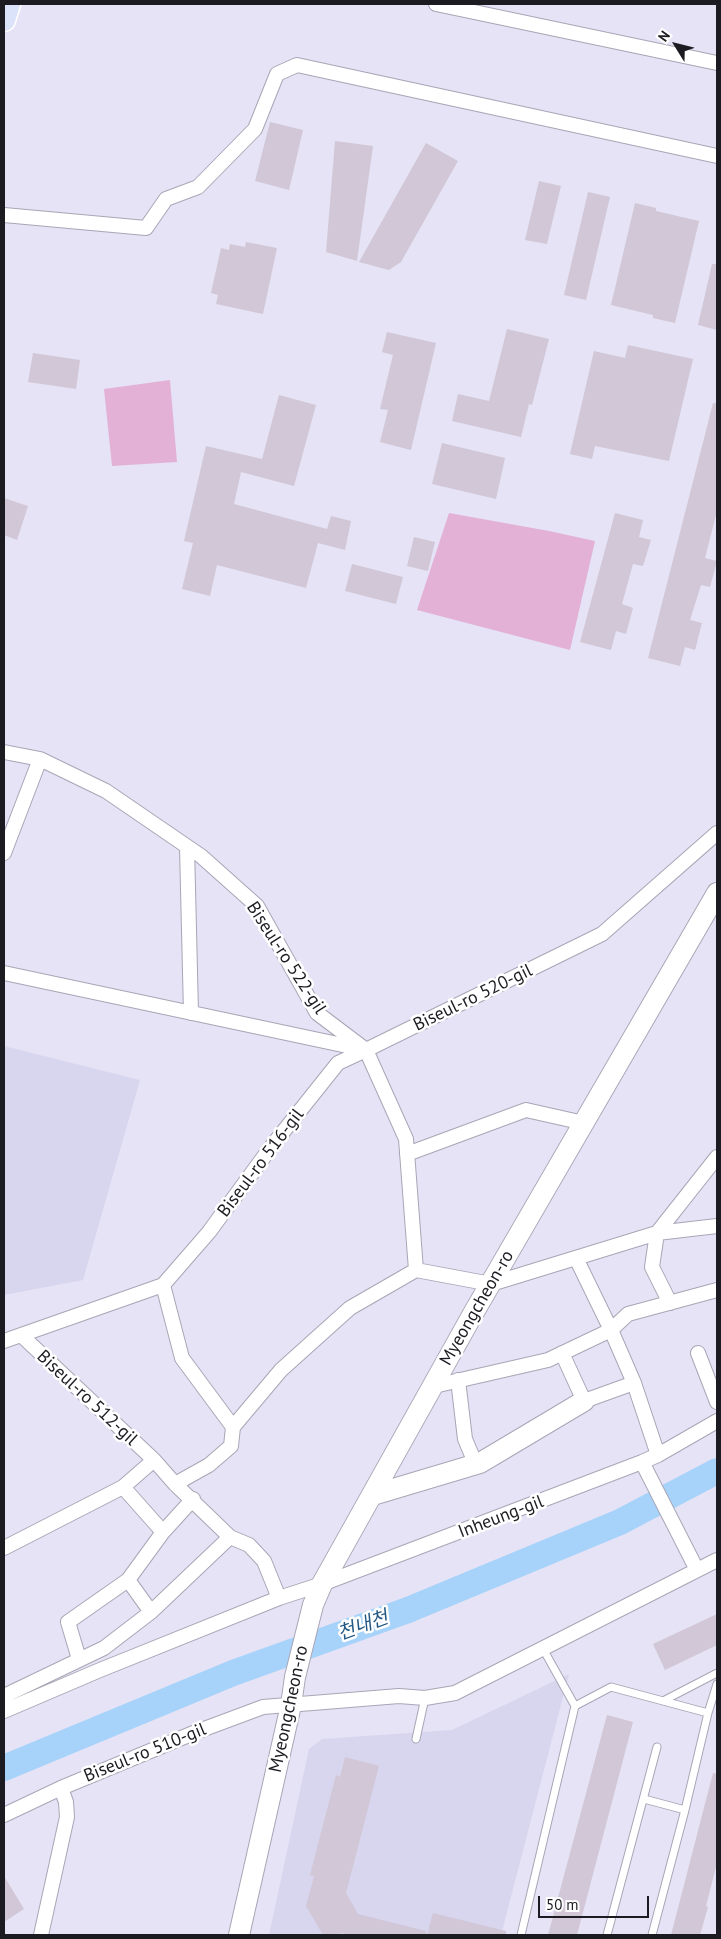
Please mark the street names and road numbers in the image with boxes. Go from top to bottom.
street label: Biseul-ro 522-gil [242,898,330,1018]
street label: Biseul-ro 520-gil [410,960,536,1036]
street label: Biseul-ro 516-gil [213,1105,309,1221]
street label: Myeongcheon-ro [435,1247,519,1369]
street label: Biseul-ro 512-gil [32,1346,142,1450]
street label: Inheung-gil [455,1491,547,1543]
street label: Myeongcheon-ro [265,1644,313,1774]
street label: Biseul-ro 510-gil [81,1719,209,1787]

